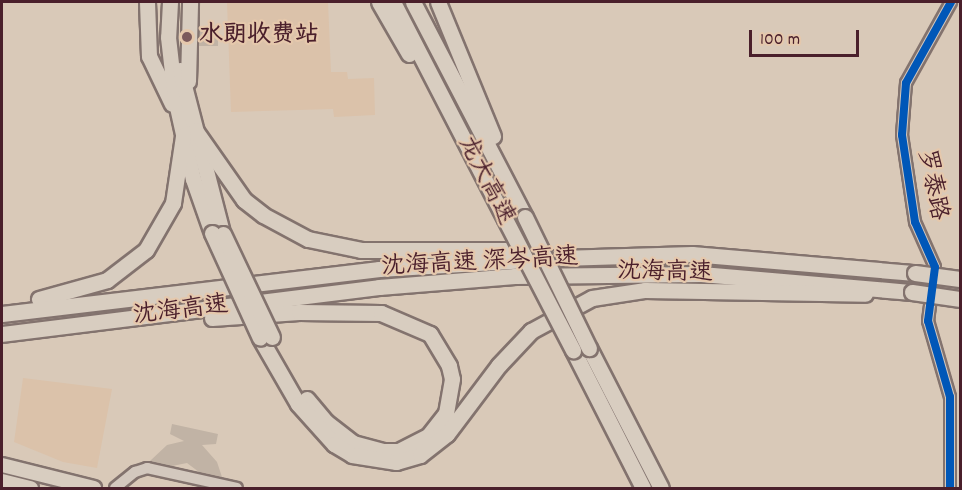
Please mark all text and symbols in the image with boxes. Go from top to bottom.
scale bar [752,18,862,56]
place label: 水朗收费站 [199,23,319,51]
text: 100 m [760,28,800,53]
marker: 水朗收费站 [180,30,194,44]
street label: 龙大高速 [450,132,520,230]
street label: 罗泰路 [910,147,952,223]
street label: 沈海高速 深岑高速 [381,244,579,284]
street label: 沈海高速 [617,259,713,289]
street label: 沈海高速 [132,292,230,332]

